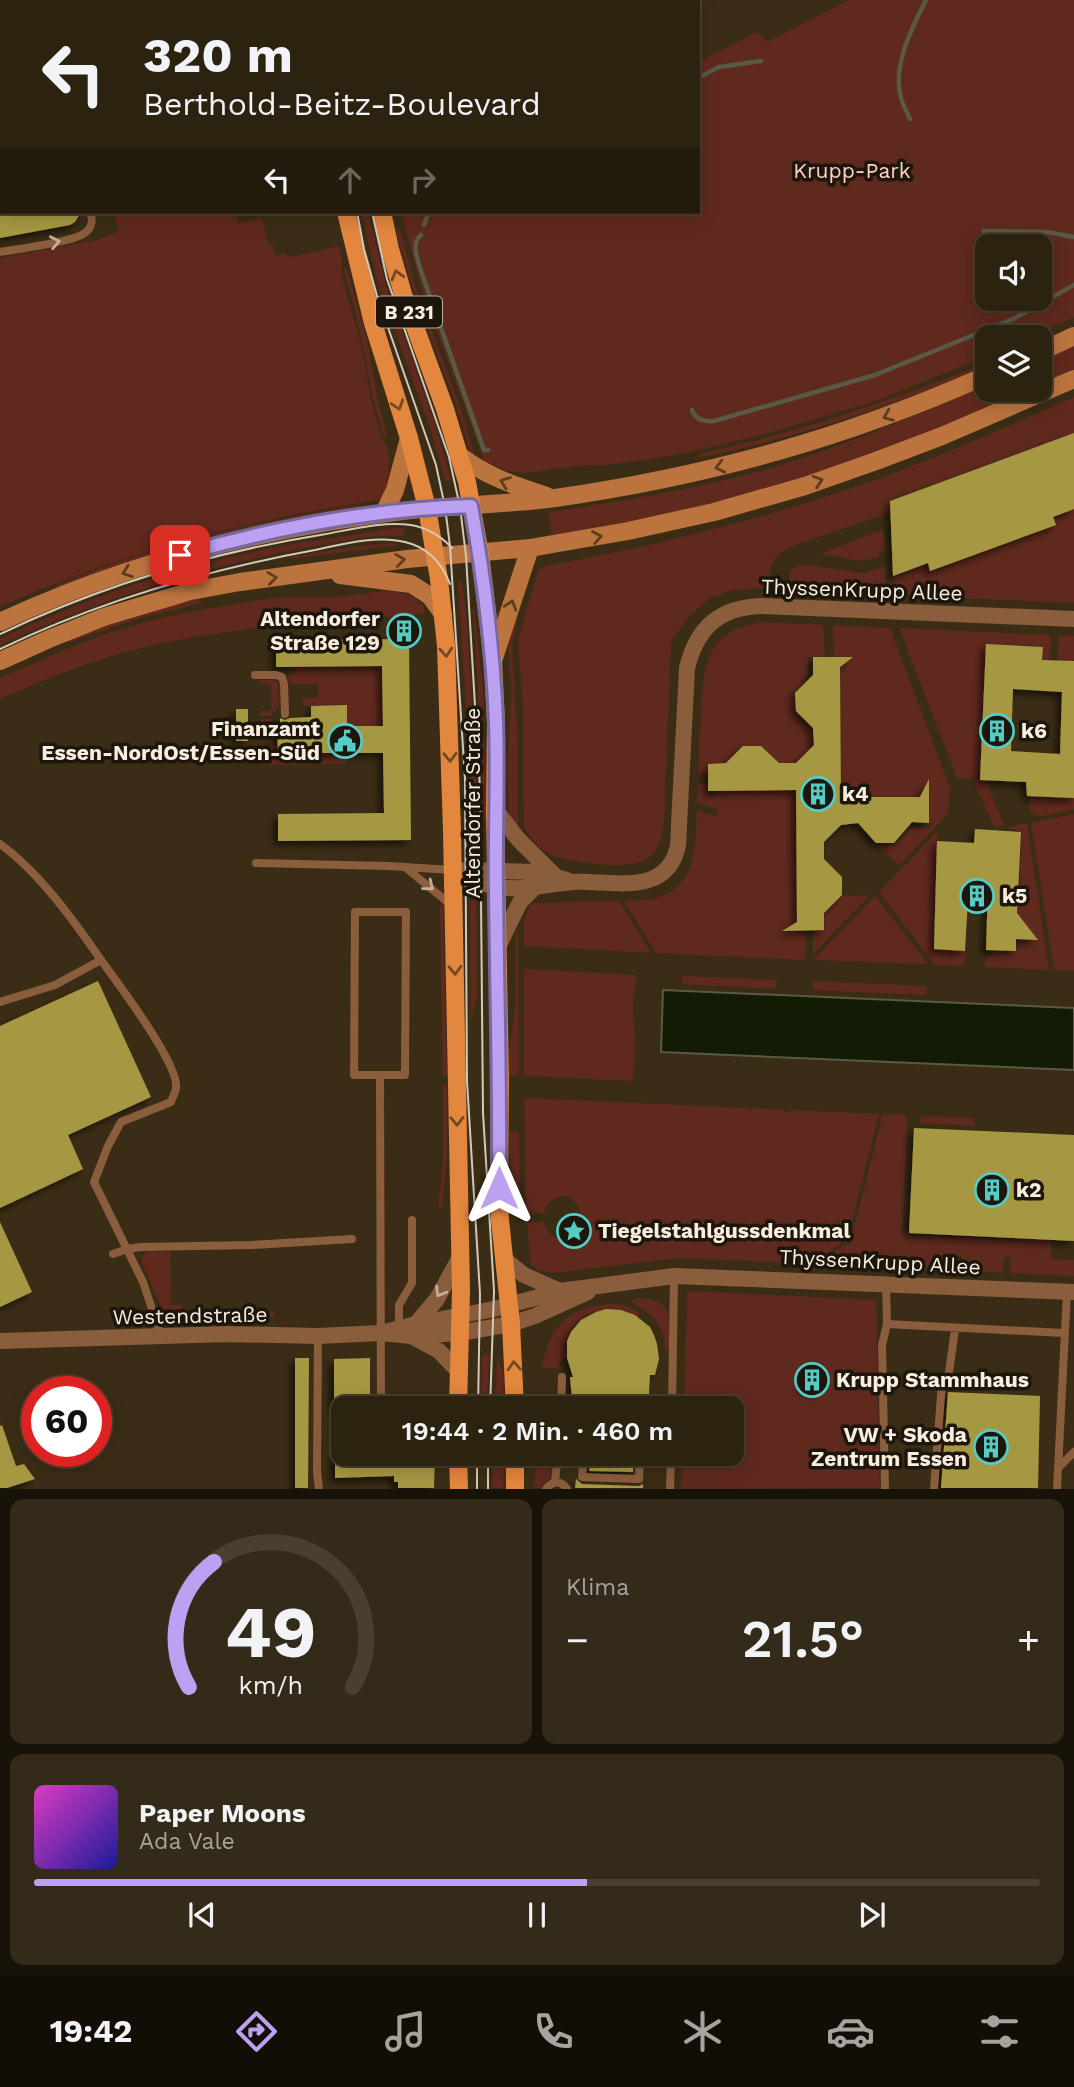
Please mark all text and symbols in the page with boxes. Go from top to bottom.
text: 320 m [143,26,293,84]
icon: left [28,28,119,119]
text: Berthold-Beitz-Boulevard [143,85,541,123]
park label: Krupp-Park [793,158,911,183]
icon: left [258,161,296,199]
icon: ahead [331,161,369,199]
icon: right [404,161,442,199]
map controls [975,234,1052,402]
button: sound [975,234,1052,311]
one-way arrow [49,235,61,250]
one-way arrow [391,270,406,282]
road number: B 231 [376,296,442,328]
button: layers [975,325,1052,402]
one-way arrow [390,398,404,411]
one-way arrow [883,408,895,422]
one-way arrow [714,459,726,474]
one-way arrow [811,475,823,490]
one-way arrow [499,476,511,490]
pin [150,525,210,585]
one-way arrow [591,531,603,546]
icon: arrive [161,536,199,574]
one-way arrow [394,553,406,568]
one-way arrow [121,564,133,578]
one-way arrow [266,570,278,585]
street label: ThyssenKrupp Allee [761,573,963,606]
one-way arrow [503,599,517,611]
place label: Altendorfer Straße 129 [260,606,380,655]
building icon: Altendorfer Straße 129 [385,612,423,650]
one-way arrow [438,646,453,657]
street label: Altendorfer Straße [460,708,485,898]
building icon: k6 [978,712,1016,750]
place label: Finanzamt Essen-NordOst/Essen-Süd [41,716,320,765]
place label: k6 [1021,718,1047,743]
public building icon: Finanzamt Essen-NordOst/Essen-Süd [326,722,364,760]
one-way arrow [442,753,458,763]
building icon: k4 [799,775,837,813]
place label: k4 [842,781,869,806]
building icon: k5 [958,877,996,915]
one-way arrow [422,878,434,891]
place label: k5 [1002,883,1027,908]
one-way arrow [447,965,463,975]
one-way arrow [450,1115,465,1126]
position arrow [462,1151,536,1225]
building icon: k2 [973,1171,1011,1209]
place label: k2 [1016,1177,1042,1202]
place icon: Tiegelstahlgussdenkmal [555,1212,593,1250]
place label: Tiegelstahlgussdenkmal [598,1218,850,1243]
street label: ThyssenKrupp Allee [779,1244,981,1279]
one-way arrow [436,1285,449,1298]
street label: Westendstraße [112,1302,268,1329]
one-way arrow [507,1360,522,1371]
building icon: Krupp Stammhaus [793,1361,831,1399]
place label: Krupp Stammhaus [836,1367,1029,1392]
speed limit sign: 60 [21,1376,112,1467]
text: 19:44 · 2 Min. · 460 m [402,1416,673,1446]
place label: VW + Skoda Zentrum Essen [811,1422,968,1471]
building icon: VW + Skoda Zentrum Essen [972,1428,1010,1466]
text: Klima [566,1574,629,1601]
text: 49 [225,1590,317,1676]
text: 21.5° [742,1609,864,1670]
text: − [566,1618,589,1662]
text: + [1017,1618,1040,1662]
text: km/h [239,1671,303,1700]
text: Paper Moons [139,1798,306,1828]
text: Ada Vale [139,1828,235,1855]
icon: previous [183,1896,221,1934]
icon: pause [518,1896,556,1934]
icon: next [853,1896,891,1934]
icon: directions [232,2007,281,2056]
icon: music [381,2007,430,2056]
icon: phone [529,2007,578,2056]
icon: climate [678,2007,727,2056]
icon: car [826,2007,875,2056]
icon: filters [975,2007,1024,2056]
text: 19:42 [50,2012,132,2050]

